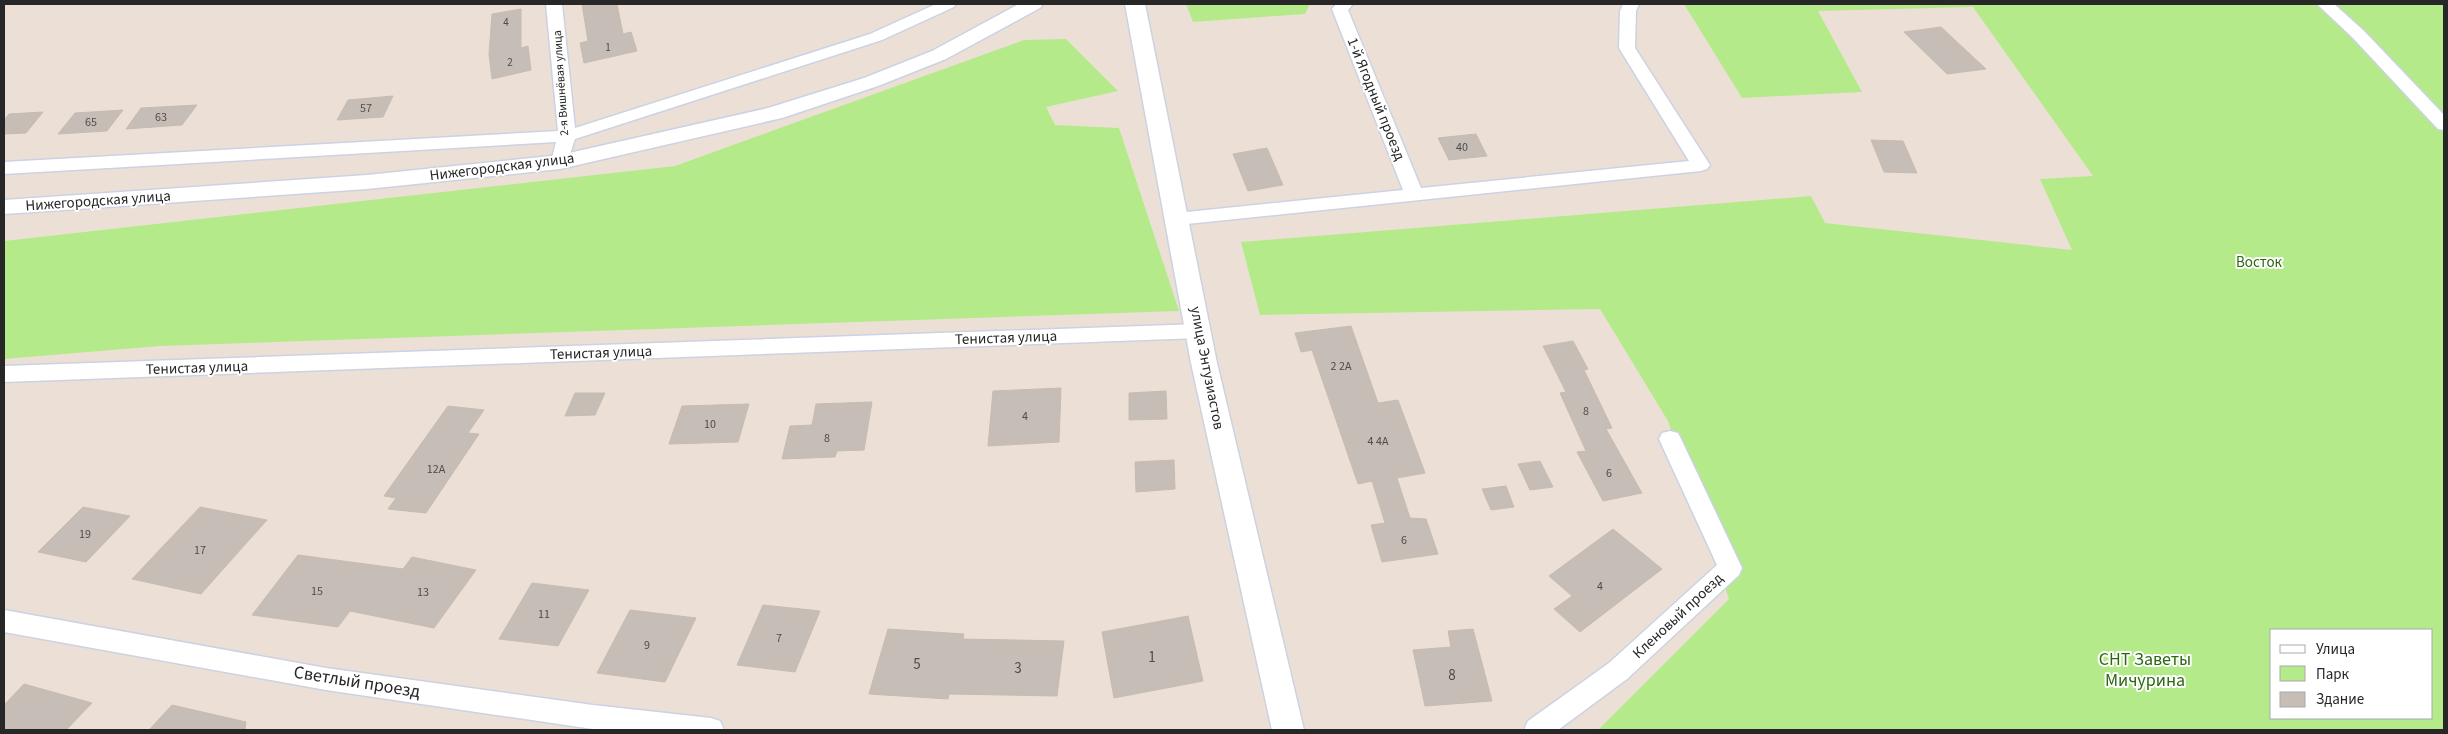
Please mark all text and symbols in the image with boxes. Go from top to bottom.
house number: 4 [503,15,509,30]
street label: 2-я Вишнёвая улица [549,30,573,136]
street label: 1-й Ягодный проезд [1342,34,1410,164]
house number: 1 [605,40,611,55]
house number: 2 [507,55,513,70]
house number: 57 [360,100,372,117]
house number: 63 [155,109,167,126]
house number: 65 [85,114,97,131]
house number: 40 [1456,139,1468,156]
street label: Нижегородская улица [428,148,576,186]
street label: Нижегородская улица [25,185,171,217]
park label: Восток [2236,252,2283,273]
street label: улица Энтузиастов [1185,305,1229,432]
street label: Тенистая улица [955,326,1057,350]
street label: Тенистая улица [550,341,652,365]
street label: Тенистая улица [146,356,248,380]
house number: 2 2А [1331,358,1352,375]
house number: 8 [1583,403,1589,420]
house number: 4 [1022,408,1028,425]
house number: 10 [704,416,716,433]
house number: 8 [824,430,830,447]
house number: 4 4А [1368,433,1389,450]
house number: 12А [427,461,446,478]
house number: 6 [1606,465,1612,482]
house number: 19 [79,526,91,543]
house number: 6 [1401,532,1407,549]
house number: 17 [194,542,206,559]
street label: Кленовый проезд [1628,568,1728,664]
house number: 4 [1597,578,1603,595]
house number: 15 [311,583,323,600]
house number: 13 [417,584,429,601]
house number: 11 [538,606,550,623]
legend [2270,629,2433,719]
house number: 7 [776,630,782,647]
house number: 9 [644,637,650,654]
text: Улица [2316,639,2355,660]
house number: 1 [1148,647,1156,668]
park label: СНТ Заветы Мичурина [2099,647,2191,693]
house number: 5 [913,654,921,675]
house number: 3 [1014,658,1022,679]
street label: Светлый проезд [292,660,422,704]
text: Парк [2316,664,2350,685]
house number: 8 [1448,665,1456,686]
text: Здание [2316,689,2364,710]

